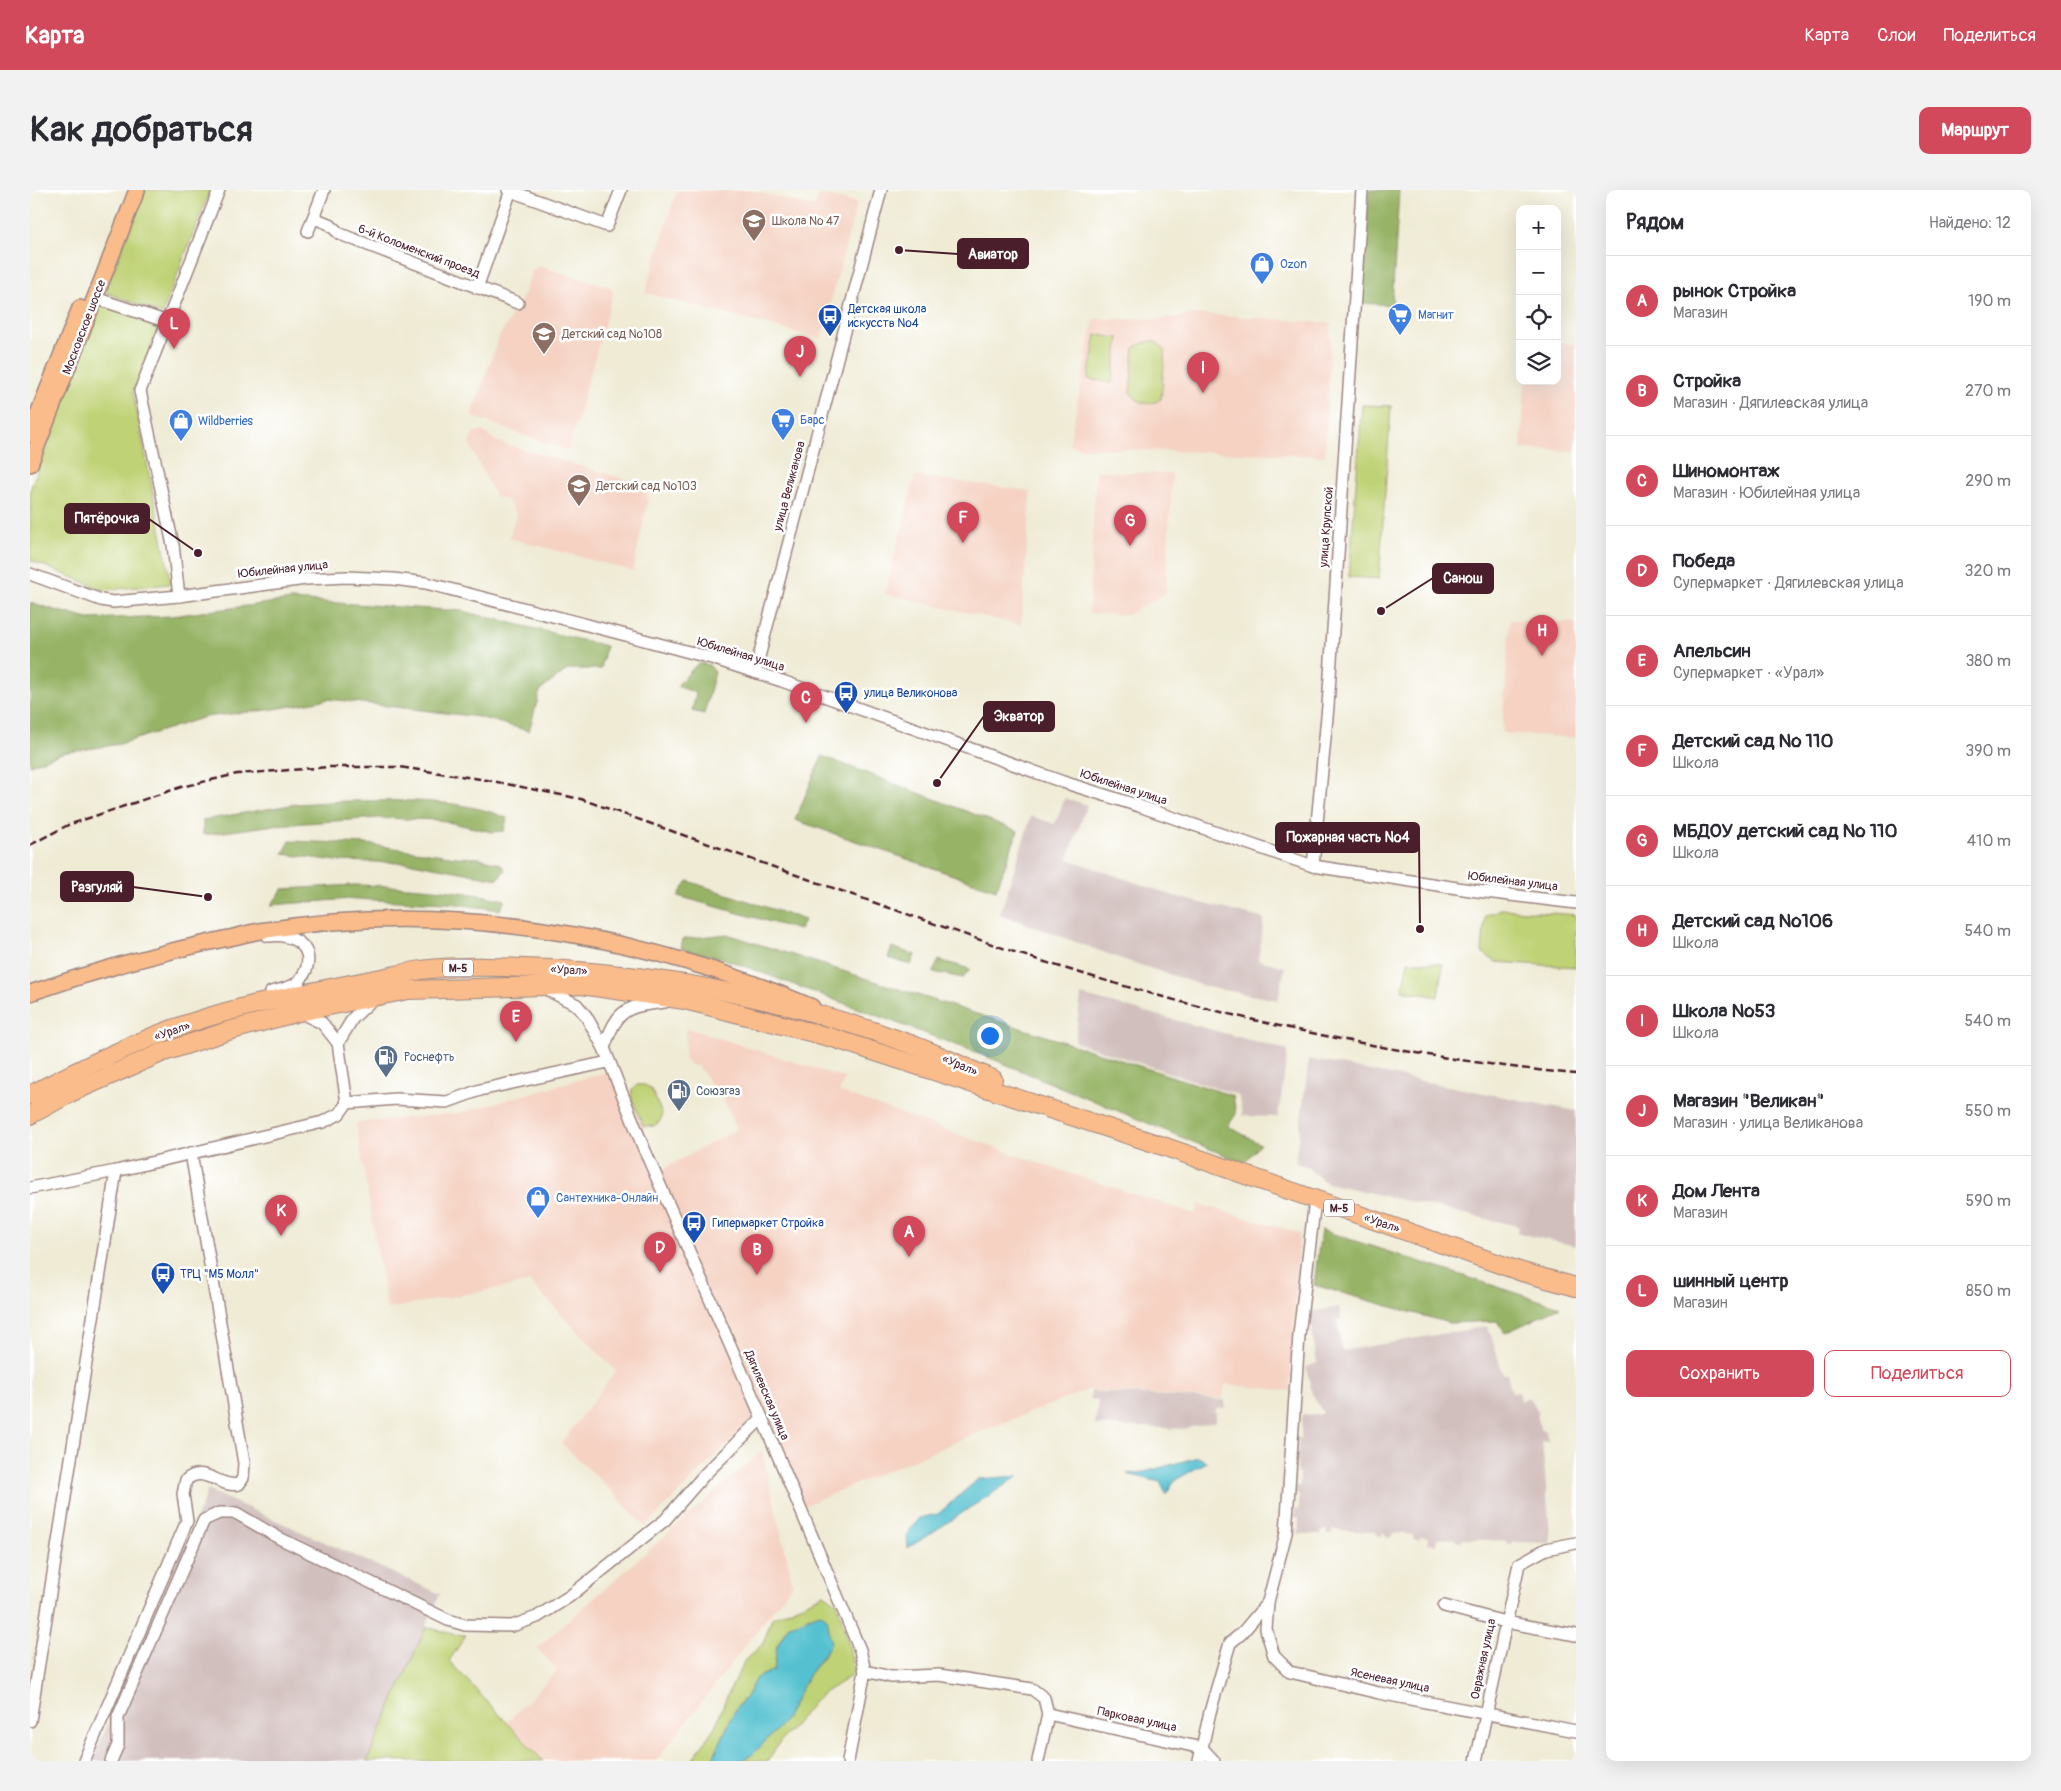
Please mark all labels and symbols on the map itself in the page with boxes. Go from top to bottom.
school or university icon: Школа № 47 [741,208,767,242]
place label: Школа № 47 [772,214,840,229]
street label: 6-й Коломенский проезд [356,221,483,282]
callout: Авиатор [958,239,1028,268]
text: Авиатор [968,246,1018,263]
shop icon: Ozon [1249,251,1275,285]
place label: Ozon [1280,257,1307,272]
street label: Московское шоссе [60,278,109,377]
place label: Детская школа искусств №4 [847,302,927,331]
supermarket icon: Магнит [1387,302,1413,336]
bus stop icon: Детская школа искусств №4 [817,303,843,337]
pin: L [158,308,190,349]
place label: Магнит [1418,308,1454,323]
school or university icon: Детский сад №108 [531,321,557,355]
place label: Детский сад №108 [561,327,662,342]
pin: J [784,336,816,377]
pin: I [1187,352,1219,393]
supermarket icon: Барс [770,407,796,441]
shop icon: Wildberries [168,408,194,442]
place label: Барс [800,413,825,428]
place label: Wildberries [198,414,254,429]
street label: улица Великанова [770,439,809,534]
school or university icon: Детский сад №103 [566,473,592,507]
place label: Детский сад №103 [595,479,697,494]
street label: улица Крупской [1316,486,1337,569]
pin: F [947,502,979,543]
callout: Пятёрочка [65,504,149,533]
pin: G [1114,505,1146,546]
text: Пятёрочка [75,510,140,527]
street label: Юбилейная улица [237,557,329,582]
callout: Санош [1433,564,1493,593]
text: Санош [1443,570,1483,587]
pin: H [1526,615,1558,656]
street label: Юбилейная улица [696,634,787,675]
bus stop icon: улица Великонова [833,680,859,714]
pin: C [790,682,822,723]
place label: улица Великонова [863,686,958,701]
callout: Экватор [984,702,1054,731]
text: Экватор [994,708,1044,725]
street label: Юбилейная улица [1079,766,1169,809]
callout: Пожарная часть №4 [1276,823,1419,852]
text: Пожарная часть №4 [1286,829,1410,846]
street label: Юбилейная улица [1467,869,1559,894]
callout: Разгуляй [61,872,133,901]
text: Разгуляй [71,879,123,896]
road number: М-5 [443,960,473,976]
street label: «Урал» [550,962,588,979]
pin: E [500,1001,532,1042]
street label: «Урал» [152,1018,192,1045]
your location [977,1023,1003,1049]
fuel station icon: Роснефть [373,1044,399,1078]
place label: Роснефть [404,1050,454,1065]
street label: «Урал» [940,1051,980,1080]
fuel station icon: Союзгаз [666,1078,692,1112]
place label: Союзгаз [696,1084,741,1099]
shop icon: Сантехника-Онлайн [525,1185,551,1219]
place label: Сантехника-Онлайн [556,1191,658,1206]
pin: K [265,1195,297,1236]
road number: М-5 [1324,1200,1354,1216]
bus stop icon: Гипермаркет Стройка [681,1210,707,1244]
street label: «Урал» [1362,1210,1402,1237]
place label: Гипермаркет Стройка [712,1216,824,1231]
pin: A [893,1216,925,1257]
pin: D [644,1232,676,1273]
pin: B [741,1234,773,1275]
bus stop icon: ТРЦ "М5 Молл" [150,1261,176,1295]
place label: ТРЦ "М5 Молл" [180,1267,259,1282]
street label: Дягилевская улица [740,1347,792,1443]
street label: Овражная улица [1468,1617,1499,1701]
street label: Ясеневая улица [1349,1665,1431,1696]
street label: Парковая улица [1096,1704,1178,1735]

